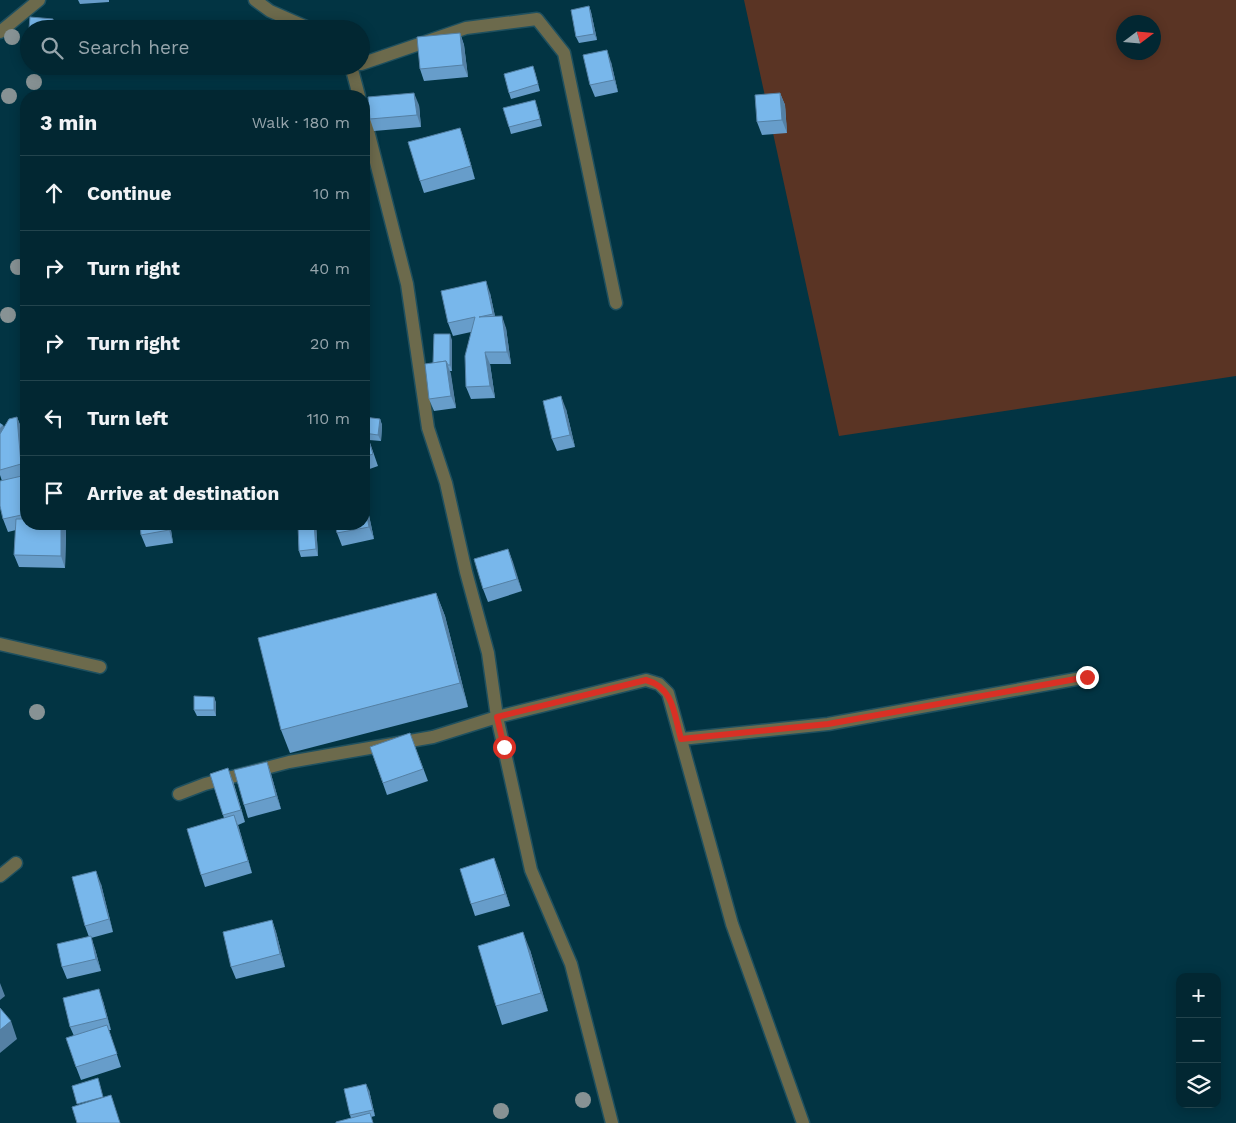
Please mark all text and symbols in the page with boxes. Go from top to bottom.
north arrow [1116,15,1161,60]
search box [20,20,370,75]
icon: search [38,34,66,62]
text: Search here [78,36,189,59]
text: 3 min [40,110,97,135]
text: Walk · 180 m [252,113,350,132]
icon: ahead [40,179,68,207]
text: Continue [87,182,171,205]
text: 10 m [313,184,350,203]
icon: right [40,254,68,282]
text: Turn right [87,257,180,280]
text: 40 m [310,259,350,278]
icon: right [40,329,68,357]
text: Turn right [87,332,180,355]
text: 20 m [310,334,350,353]
icon: left [40,404,68,432]
text: Turn left [87,407,168,430]
text: 110 m [307,409,350,428]
icon: arrive [40,479,68,507]
text: Arrive at destination [87,482,279,505]
route end [1076,666,1099,689]
route start [493,736,516,759]
map controls [1176,973,1221,1108]
button: + [1176,973,1221,1018]
button: − [1176,1018,1221,1063]
button: layers [1176,1063,1221,1108]

